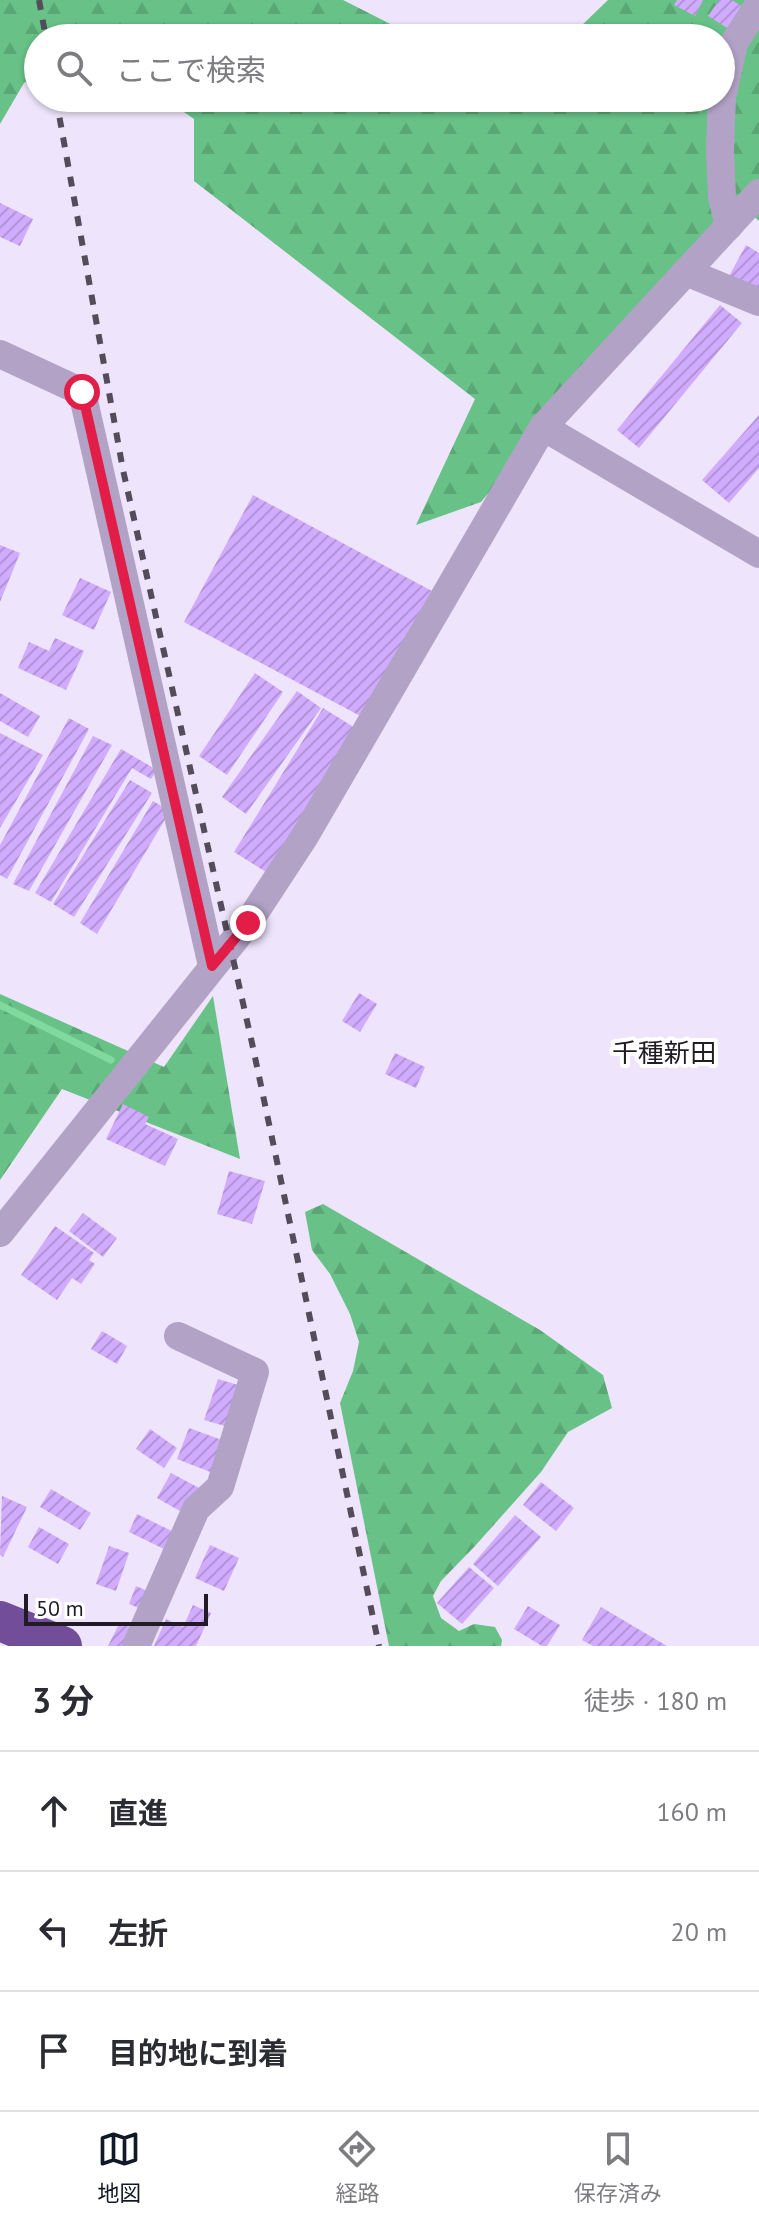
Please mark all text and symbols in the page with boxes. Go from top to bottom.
search box [24,24,735,112]
icon: search [52,46,96,90]
text: ここで検索 [116,50,266,89]
route start [64,374,100,410]
route end [230,905,266,941]
district label: 千種新田 [612,1036,716,1069]
scale bar [24,1590,208,1626]
text: 50 m [36,1594,84,1622]
text: 3 分 [32,1678,94,1722]
text: 徒歩 · 180 m [584,1684,727,1717]
icon: ahead [32,1789,76,1833]
text: 直進 [108,1793,168,1832]
text: 160 m [656,1795,727,1828]
icon: left [32,1909,76,1953]
text: 左折 [108,1913,168,1952]
text: 20 m [671,1915,727,1948]
icon: arrive [32,2029,76,2073]
text: 目的地に到着 [108,2033,288,2072]
tab: 地図 [97,2127,141,2207]
tab: 経路 [335,2127,380,2207]
tab: 保存済み [574,2127,662,2207]

